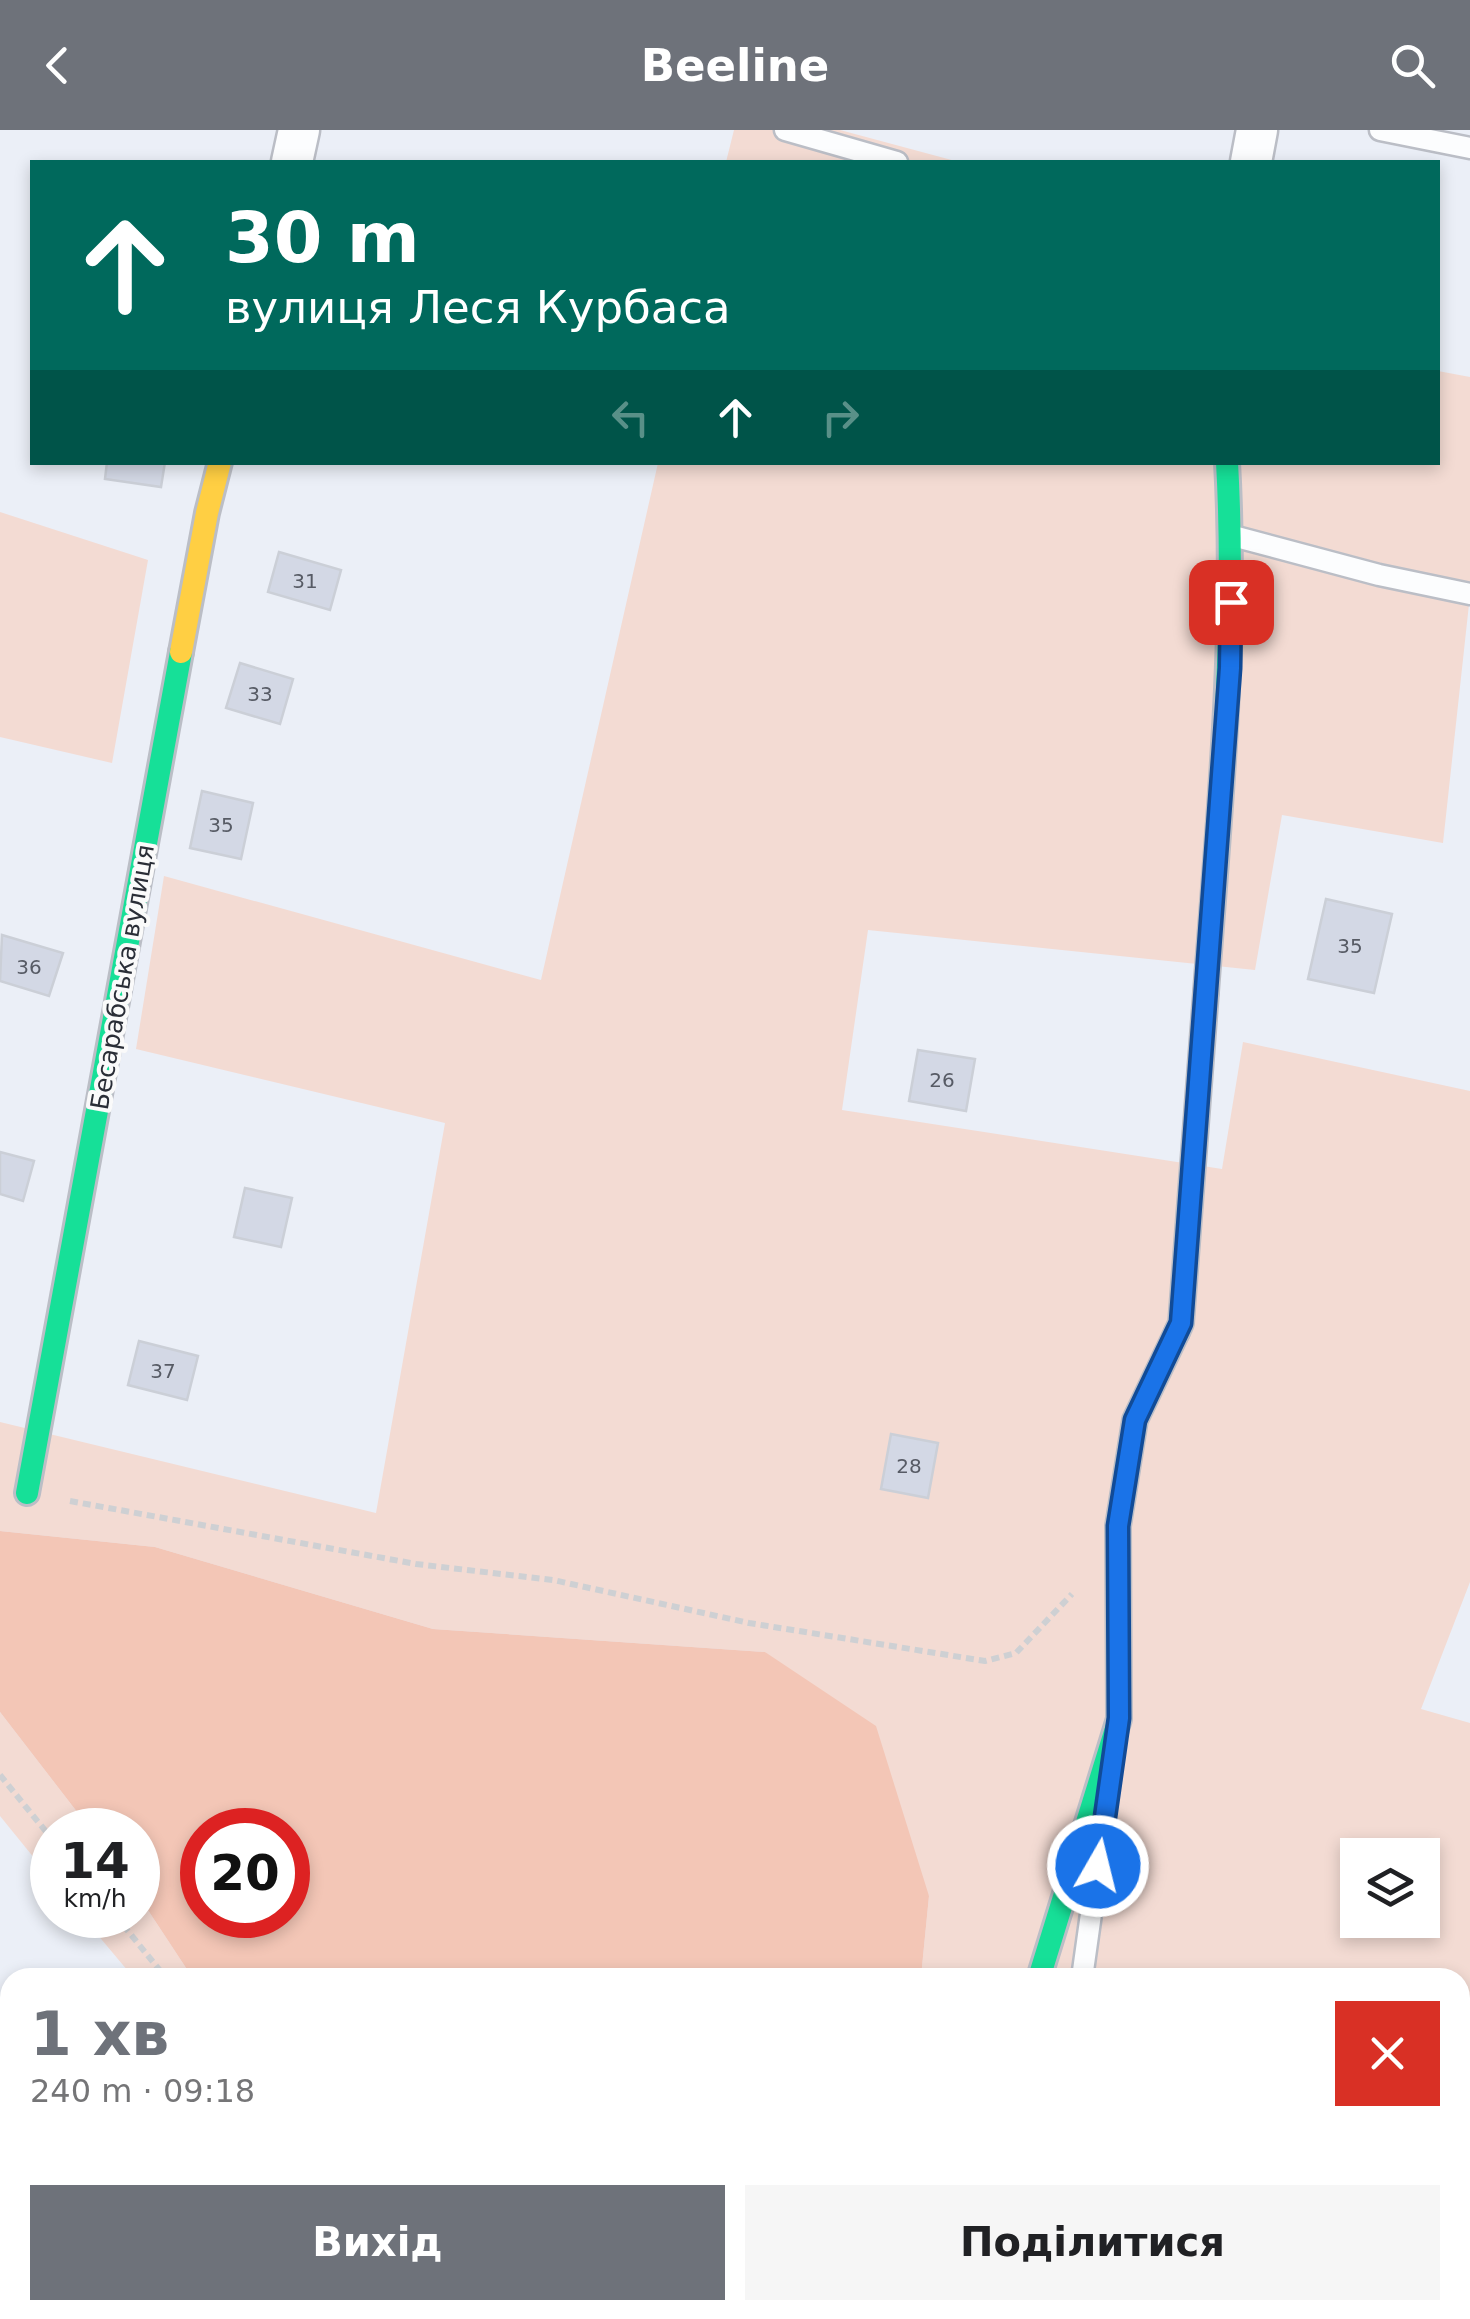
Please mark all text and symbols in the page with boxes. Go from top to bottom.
icon: back [30,38,85,93]
icon: search [1385,38,1440,93]
text: Beeline [641,39,829,92]
text: 30 m [225,197,420,279]
icon: ahead [60,200,190,330]
text: вулиця Леся Курбаса [225,281,731,334]
icon: left [603,390,658,445]
icon: ahead [708,390,763,445]
icon: right [813,390,868,445]
pin [1189,560,1274,645]
house number: 31 [292,569,318,593]
icon: arrive [1204,575,1259,630]
house number: 33 [247,682,273,706]
house number: 35 [208,813,234,837]
street label: Бесарабська вулиця [85,842,160,1112]
house number: 35 [1337,934,1363,958]
house number: 36 [16,955,42,979]
house number: 26 [929,1068,955,1092]
house number: 37 [150,1359,176,1383]
house number: 28 [896,1454,922,1478]
speed limit sign: 20 [180,1808,310,1938]
position arrow [1046,1814,1150,1918]
text: 14 [60,1832,130,1890]
map controls [1340,1838,1440,1938]
button: layers [1340,1838,1440,1938]
text: km/h [63,1884,127,1913]
text: 1 хв [30,1999,169,2069]
button: close [1335,2001,1440,2106]
text: 240 m · 09:18 [30,2072,255,2110]
button: Вихід [30,2185,725,2300]
button: Поділитися [745,2185,1440,2300]

